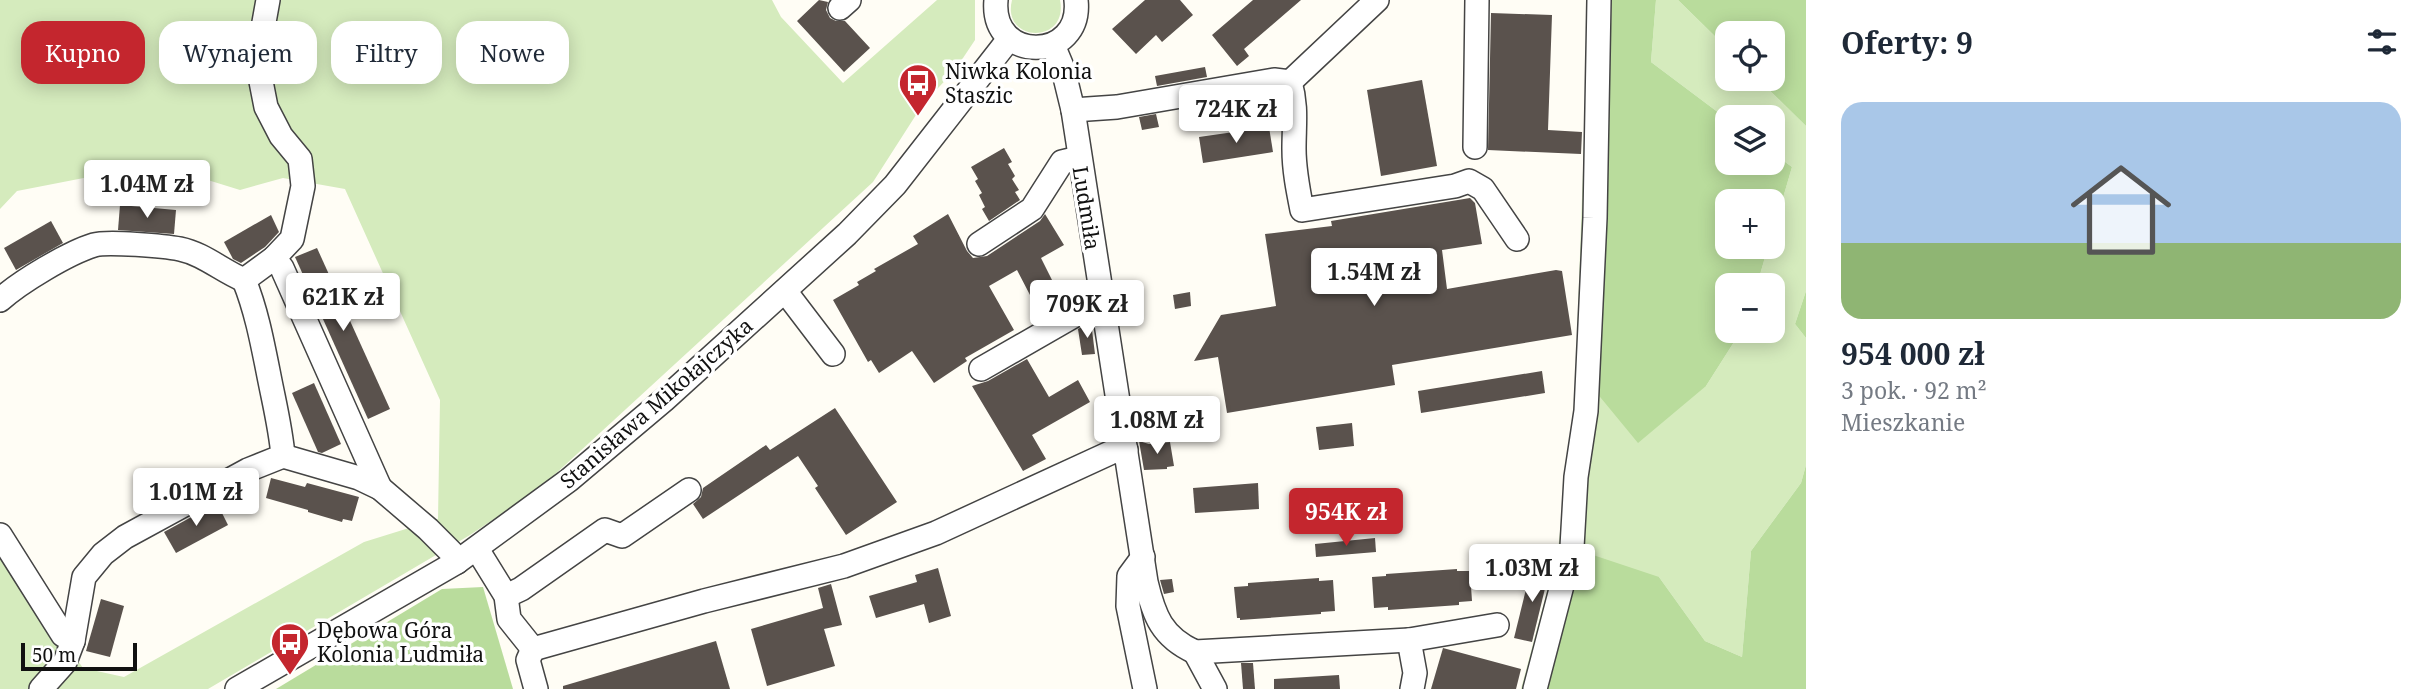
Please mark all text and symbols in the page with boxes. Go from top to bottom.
chip: Kupno [21,21,145,84]
chip: Wynajem [159,21,317,84]
chip: Filtry [331,21,442,84]
chip: Nowe [456,21,569,84]
map controls [1715,21,1785,343]
button: locate [1715,21,1785,91]
text: Oferty: 9 [1841,22,1973,63]
icon: filters [2363,23,2401,61]
place label: Niwka Kolonia Staszic [945,57,1093,109]
bus stop icon: Niwka Kolonia Staszic [897,62,939,117]
pin: 724K zł [1171,86,1301,145]
text: 724K zł [1195,92,1277,124]
button: layers [1715,105,1785,175]
icon: home [2058,147,2184,273]
pin: 1.04M zł [75,160,219,220]
street label: Ludmiła [1067,164,1107,252]
text: 1.04M zł [100,167,194,199]
button: + [1715,189,1785,259]
pin: 1.54M zł [1302,248,1446,308]
text: 1.54M zł [1327,255,1421,287]
button: − [1715,273,1785,343]
pin: 621K zł [278,274,408,333]
text: 621K zł [302,280,384,312]
pin: 709K zł [1022,280,1152,340]
text: 709K zł [1046,287,1128,319]
street label: Stanisława Mikołajczyka [554,311,758,495]
text: 954 000 zł [1841,333,1985,374]
text: 3 pok. · 92 m² [1841,374,1987,406]
pin: 1.08M zł [1085,396,1229,456]
text: 1.08M zł [1110,403,1204,435]
text: Mieszkanie [1841,406,1965,438]
pin: 1.01M zł [124,468,268,528]
text: 1.01M zł [149,475,243,507]
pin: 954K zł [1281,489,1411,548]
text: 954K zł [1305,495,1387,527]
pin: 1.03M zł [1460,544,1604,604]
text: 1.03M zł [1485,551,1579,583]
place label: Dębowa Góra Kolonia Ludmiła [317,616,484,668]
bus stop icon: Dębowa Góra Kolonia Ludmiła [269,621,311,676]
scale bar [21,640,136,672]
text: 50 m [32,642,76,668]

